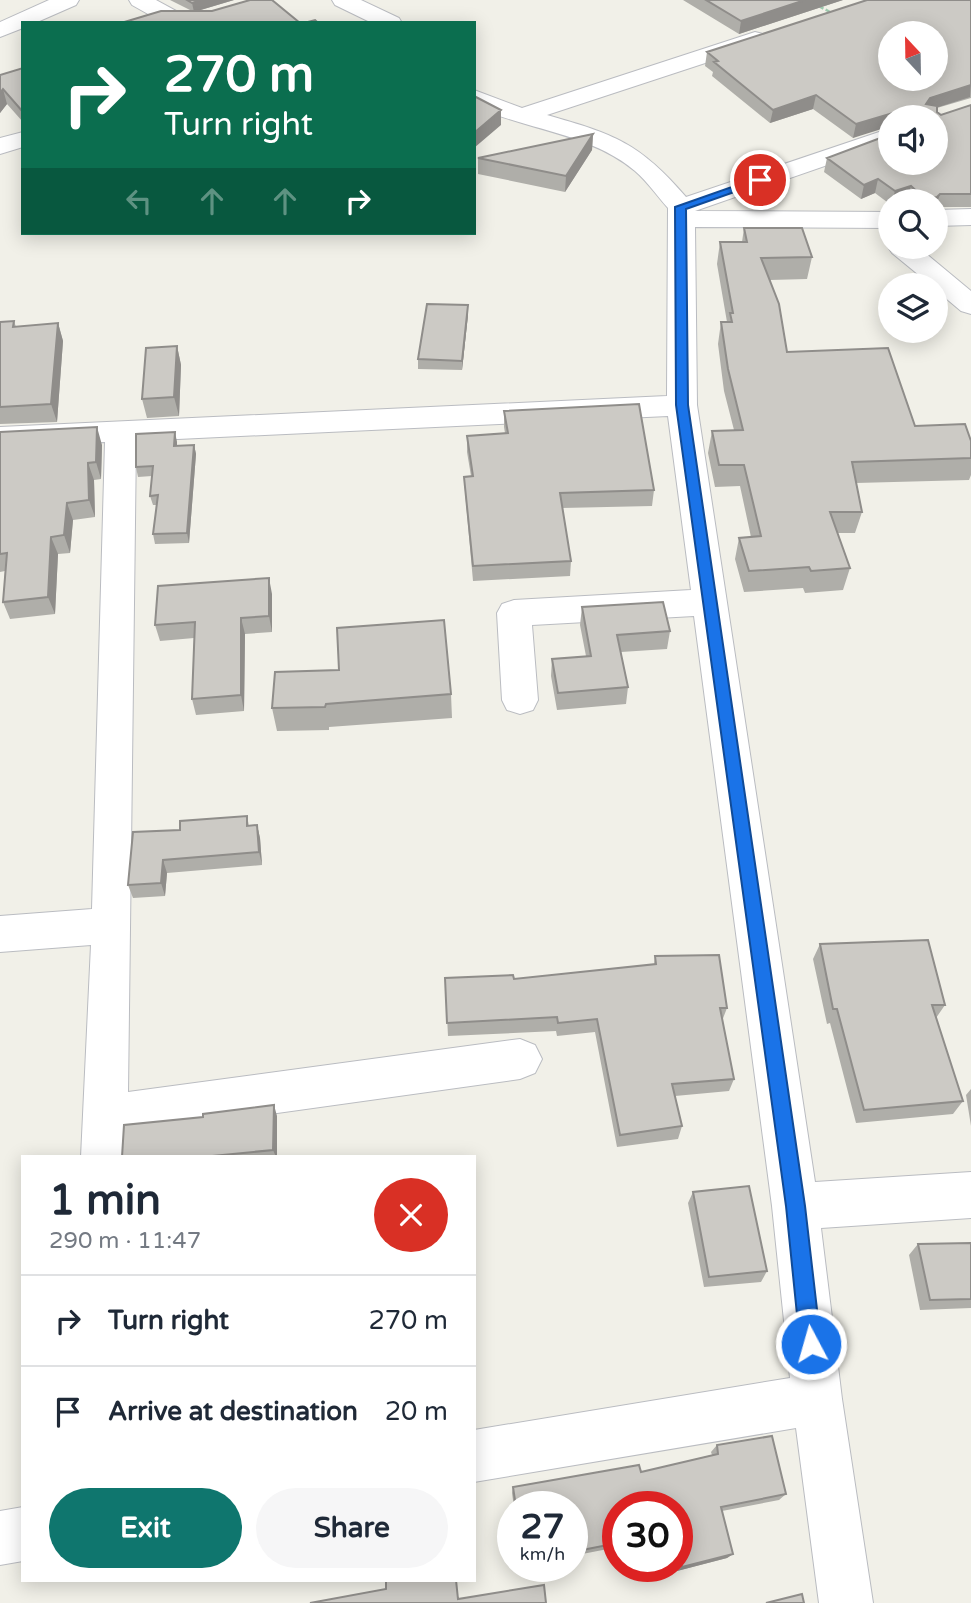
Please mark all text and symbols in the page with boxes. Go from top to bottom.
north arrow [878,21,948,91]
map controls [878,21,948,343]
text: 270 m [164,46,314,105]
icon: right [49,49,140,140]
button: sound [878,105,948,175]
text: Turn right [164,106,313,144]
pin [730,150,790,210]
icon: arrive [741,161,779,199]
icon: left [120,182,158,220]
icon: ahead [193,182,231,220]
icon: ahead [266,182,304,220]
icon: right [339,182,377,220]
button: search [878,189,948,259]
button: layers [878,273,948,343]
text: 1 min [49,1175,161,1226]
button: close [374,1178,448,1252]
text: 290 m · 11:47 [49,1227,201,1255]
icon: right [49,1302,87,1340]
text: Turn right [108,1305,229,1336]
text: 270 m [368,1305,448,1336]
position arrow [774,1307,848,1381]
icon: arrive [49,1393,87,1431]
text: Arrive at destination [108,1396,358,1427]
text: 20 m [385,1396,448,1427]
button: Exit [49,1488,242,1568]
button: Share [256,1488,448,1568]
speed limit sign: 30 [602,1491,693,1582]
text: 27 [521,1506,564,1548]
text: km/h [520,1543,565,1565]

